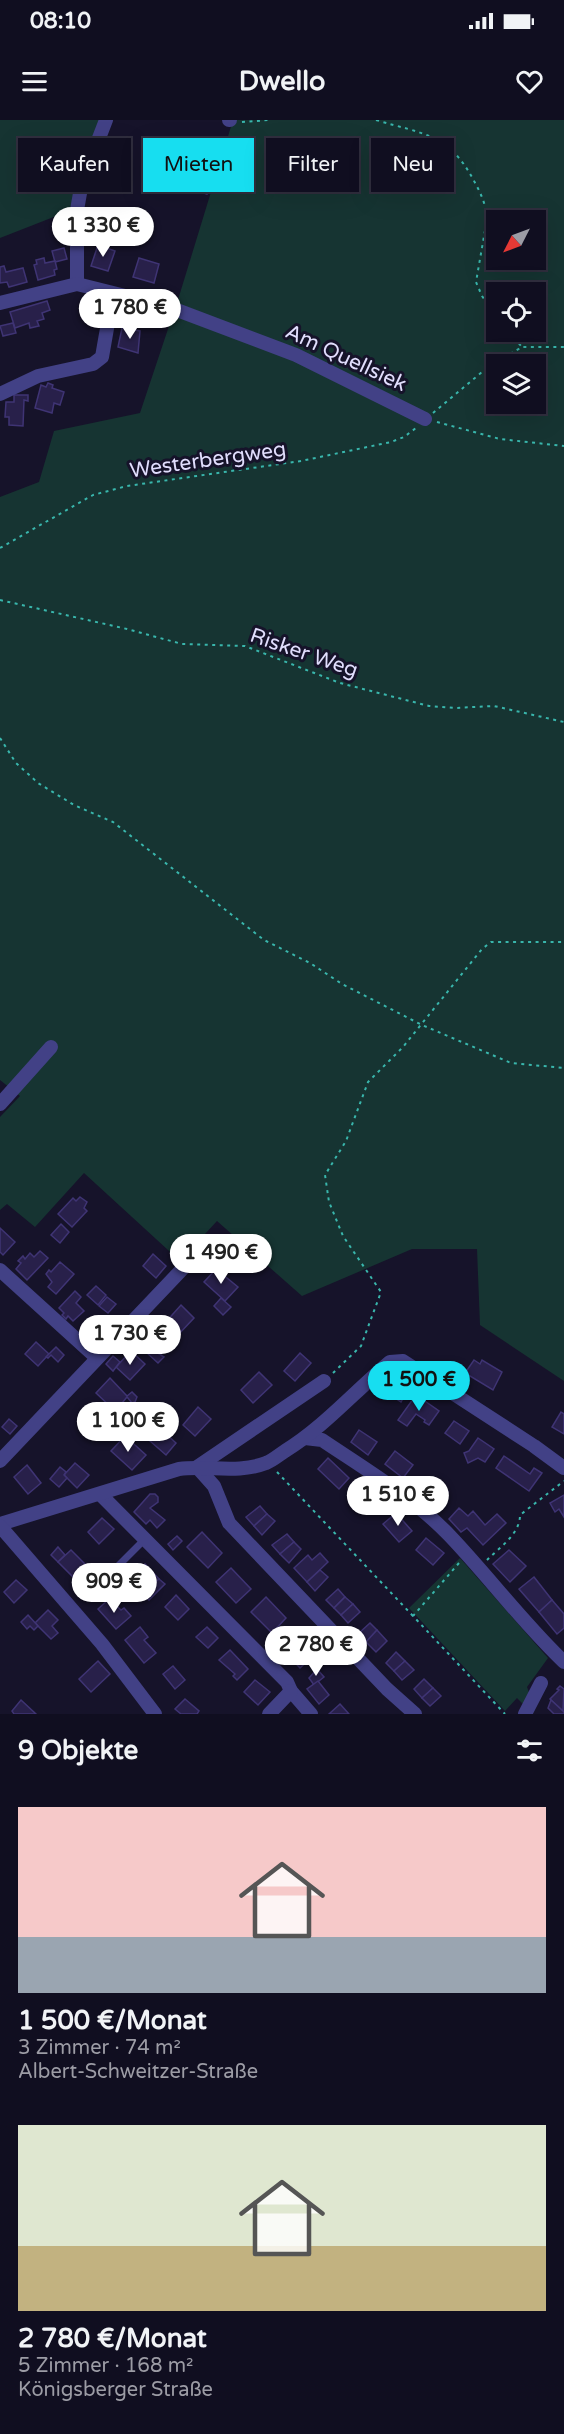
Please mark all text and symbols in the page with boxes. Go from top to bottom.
text: 08:10 [30,8,91,34]
icon: menu [18,65,51,98]
text: Dwello [239,65,325,98]
icon: heart [513,65,546,98]
chip: Kaufen [18,138,131,192]
chip: Mieten [143,138,254,192]
chip: Filter [266,138,359,192]
chip: Neu [371,138,454,192]
pin: 1 330 € [48,207,158,258]
north arrow [486,210,546,270]
map controls [486,210,546,414]
text: 1 330 € [66,214,140,238]
button: locate [486,282,546,342]
pin: 1 780 € [75,289,185,340]
text: 1 780 € [93,296,167,320]
street label: Am Quellsiek [281,319,411,397]
button: layers [486,354,546,414]
street label: Westerbergweg [128,437,288,483]
street label: Risker Weg [247,623,361,683]
pin: 1 490 € [166,1234,276,1285]
text: 1 490 € [184,1241,258,1265]
pin: 1 730 € [75,1315,185,1366]
text: 1 730 € [93,1322,167,1346]
pin: 1 500 € [364,1361,474,1412]
text: 1 500 € [382,1368,456,1392]
pin: 1 100 € [73,1402,183,1453]
text: 1 100 € [91,1409,165,1433]
pin: 1 510 € [343,1476,453,1527]
text: 1 510 € [361,1483,435,1507]
pin: 909 € [72,1563,156,1614]
text: 909 € [86,1570,142,1594]
pin: 2 780 € [261,1626,371,1677]
text: 2 780 € [279,1633,353,1657]
icon: filters [513,1734,546,1767]
text: 9 Objekte [18,1735,138,1766]
icon: home [228,1846,336,1954]
text: 1 500 €/Monat [18,2005,207,2036]
text: 3 Zimmer · 74 m² [18,2036,181,2060]
text: Albert-Schweitzer-Straße [18,2060,258,2084]
icon: home [228,2164,336,2272]
text: 2 780 €/Monat [18,2323,207,2354]
text: 5 Zimmer · 168 m² [18,2354,193,2378]
text: Königsberger Straße [18,2378,213,2402]

